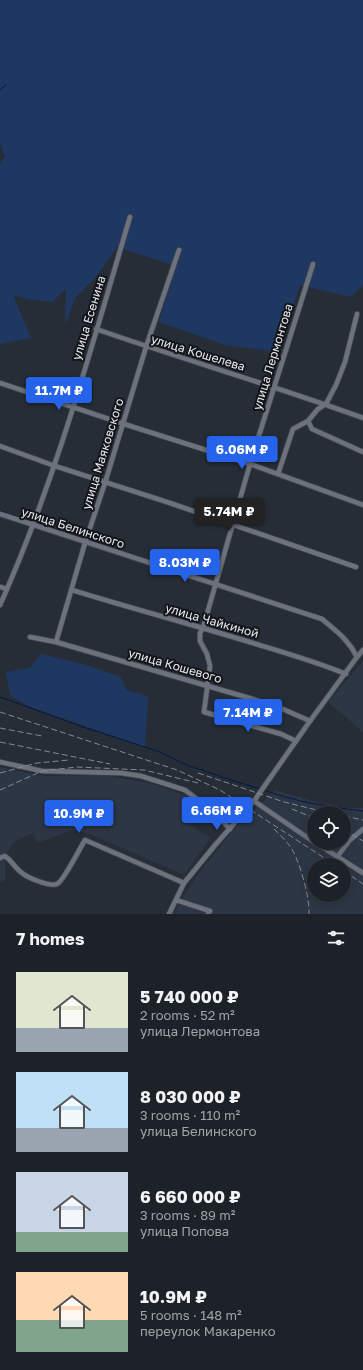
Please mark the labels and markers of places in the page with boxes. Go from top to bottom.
pin: 11.7M ₽ [22,377,96,411]
pin: 6.06M ₽ [205,436,279,470]
pin: 5.74M ₽ [192,498,266,532]
pin: 8.03M ₽ [148,549,222,583]
pin: 7.14M ₽ [211,699,285,733]
pin: 6.66M ₽ [180,797,254,831]
pin: 10.9M ₽ [42,800,116,834]

